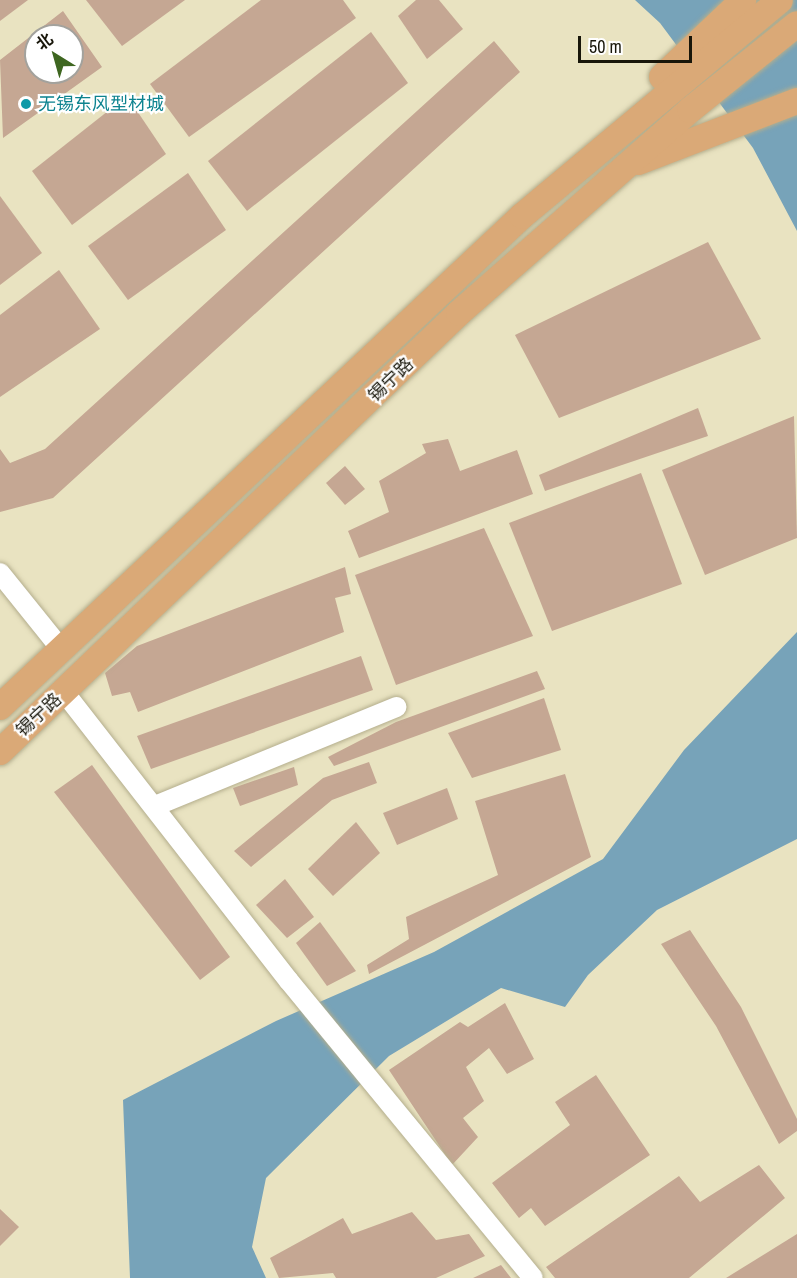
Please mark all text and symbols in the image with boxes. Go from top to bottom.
north arrow [24,24,84,84]
scale bar [581,24,695,62]
text: 北 [31,28,57,55]
text: 50 m [589,34,622,59]
place label: 无锡东风型材城 [38,93,164,115]
marker: 无锡东风型材城 [19,97,33,111]
street label: 锡宁路 [364,353,418,407]
street label: 锡宁路 [12,689,66,741]

